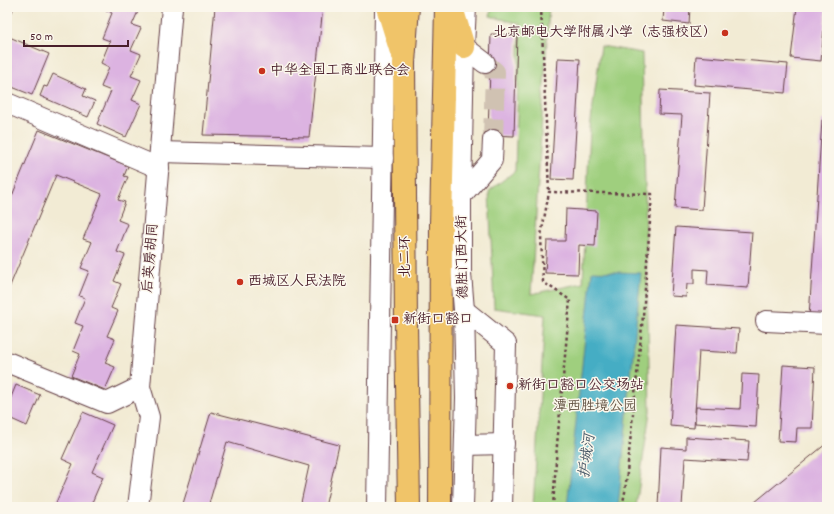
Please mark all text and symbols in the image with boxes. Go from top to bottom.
scale bar [24,22,128,48]
place label: 北京邮电大学附属小学（志强校区） [493,23,717,43]
marker: 北京邮电大学附属小学（志强校区） [720,28,730,38]
text: 50 m [30,29,53,46]
place label: 中华全国工商业联合会 [270,61,410,81]
marker: 中华全国工商业联合会 [257,66,267,76]
street label: 德胜门西大街 [452,215,474,299]
street label: 后英房胡同 [138,222,164,294]
street label: 北二环 [396,236,416,278]
place label: 西城区人民法院 [248,272,346,292]
marker: 西城区人民法院 [235,277,245,287]
place label: 新街口豁口 [403,310,473,330]
marker: 新街口豁口 [390,315,400,325]
place label: 新街口豁口公交场站 [518,376,644,396]
marker: 新街口豁口公交场站 [505,381,515,391]
park label: 潭西胜境公园 [553,397,637,417]
water label: 护城河 [574,429,602,480]

